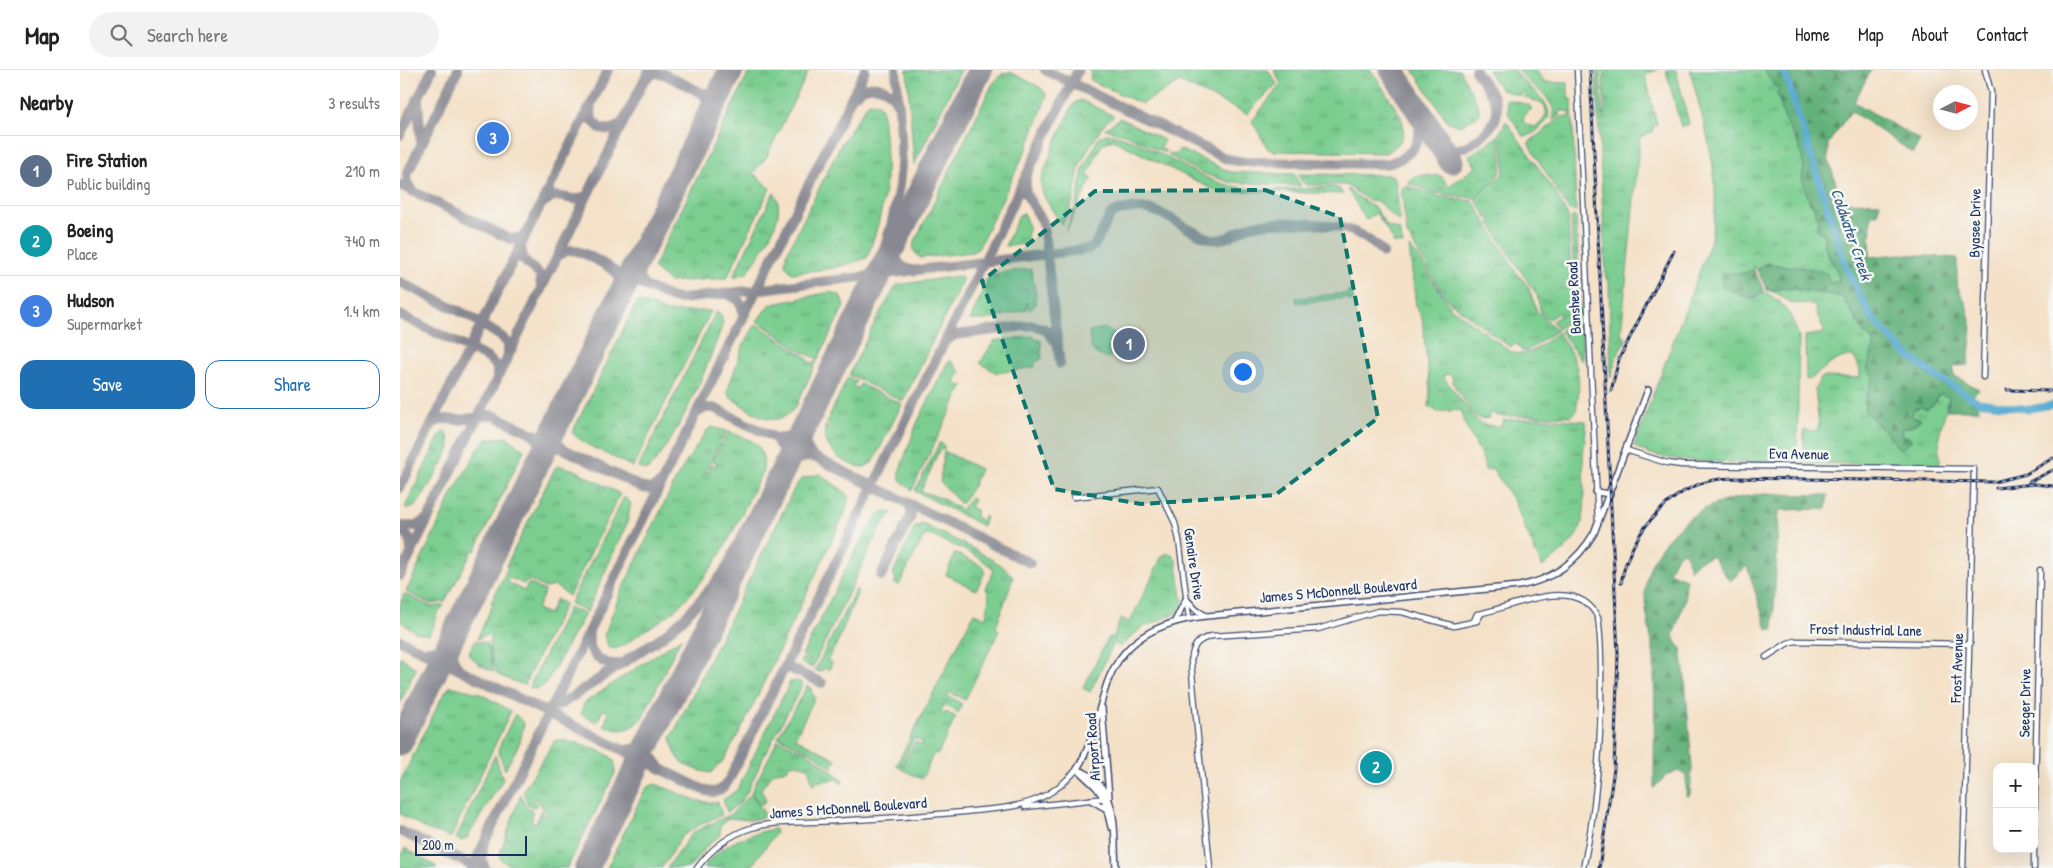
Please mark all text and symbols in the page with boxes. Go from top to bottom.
search box [89,12,439,57]
text: Map [25,19,59,51]
icon: search [107,21,135,49]
text: Search here [147,22,228,48]
text: Home [1795,22,1830,47]
text: Map [1858,22,1883,47]
text: About [1911,22,1948,47]
text: Contact [1976,22,2028,47]
north arrow [1933,85,1978,130]
text: Nearby [20,88,73,117]
text: 3 results [328,92,380,114]
pin: 3 [477,119,509,157]
text: Fire Station [67,147,147,173]
text: 1 [33,160,39,182]
text: 210 m [345,160,380,182]
text: Public building [67,173,150,195]
water label: Coldwater Creek [1826,185,1878,284]
street label: Byasee Drive [1963,188,1986,258]
text: Boeing [67,217,113,243]
text: 2 [32,230,40,252]
text: 740 m [344,230,380,252]
text: Place [67,243,98,265]
street label: Banshee Road [1561,261,1586,335]
text: Hudson [67,287,114,313]
text: 3 [32,300,40,322]
text: 1.4 km [344,300,380,322]
text: Supermarket [67,313,142,335]
pin: 1 [1113,325,1145,363]
your location [1230,359,1256,385]
button: Save [20,360,195,409]
button: Share [205,360,380,409]
street label: Eva Avenue [1769,442,1829,465]
street label: Genaire Drive [1179,527,1210,601]
street label: James S McDonnell Boulevard [1259,573,1418,608]
street label: Frost Industrial Lane [1809,618,1922,641]
street label: Frost Avenue [1945,633,1968,704]
street label: Seeger Drive [2013,668,2036,738]
street label: Airport Road [1080,712,1105,782]
pin: 2 [1360,748,1392,786]
map controls [1993,763,2038,853]
button: + [1993,763,2038,808]
street label: James S McDonnell Boulevard [769,792,927,823]
button: − [1993,808,2038,853]
scale bar [415,833,528,856]
text: 200 m [422,835,454,854]

